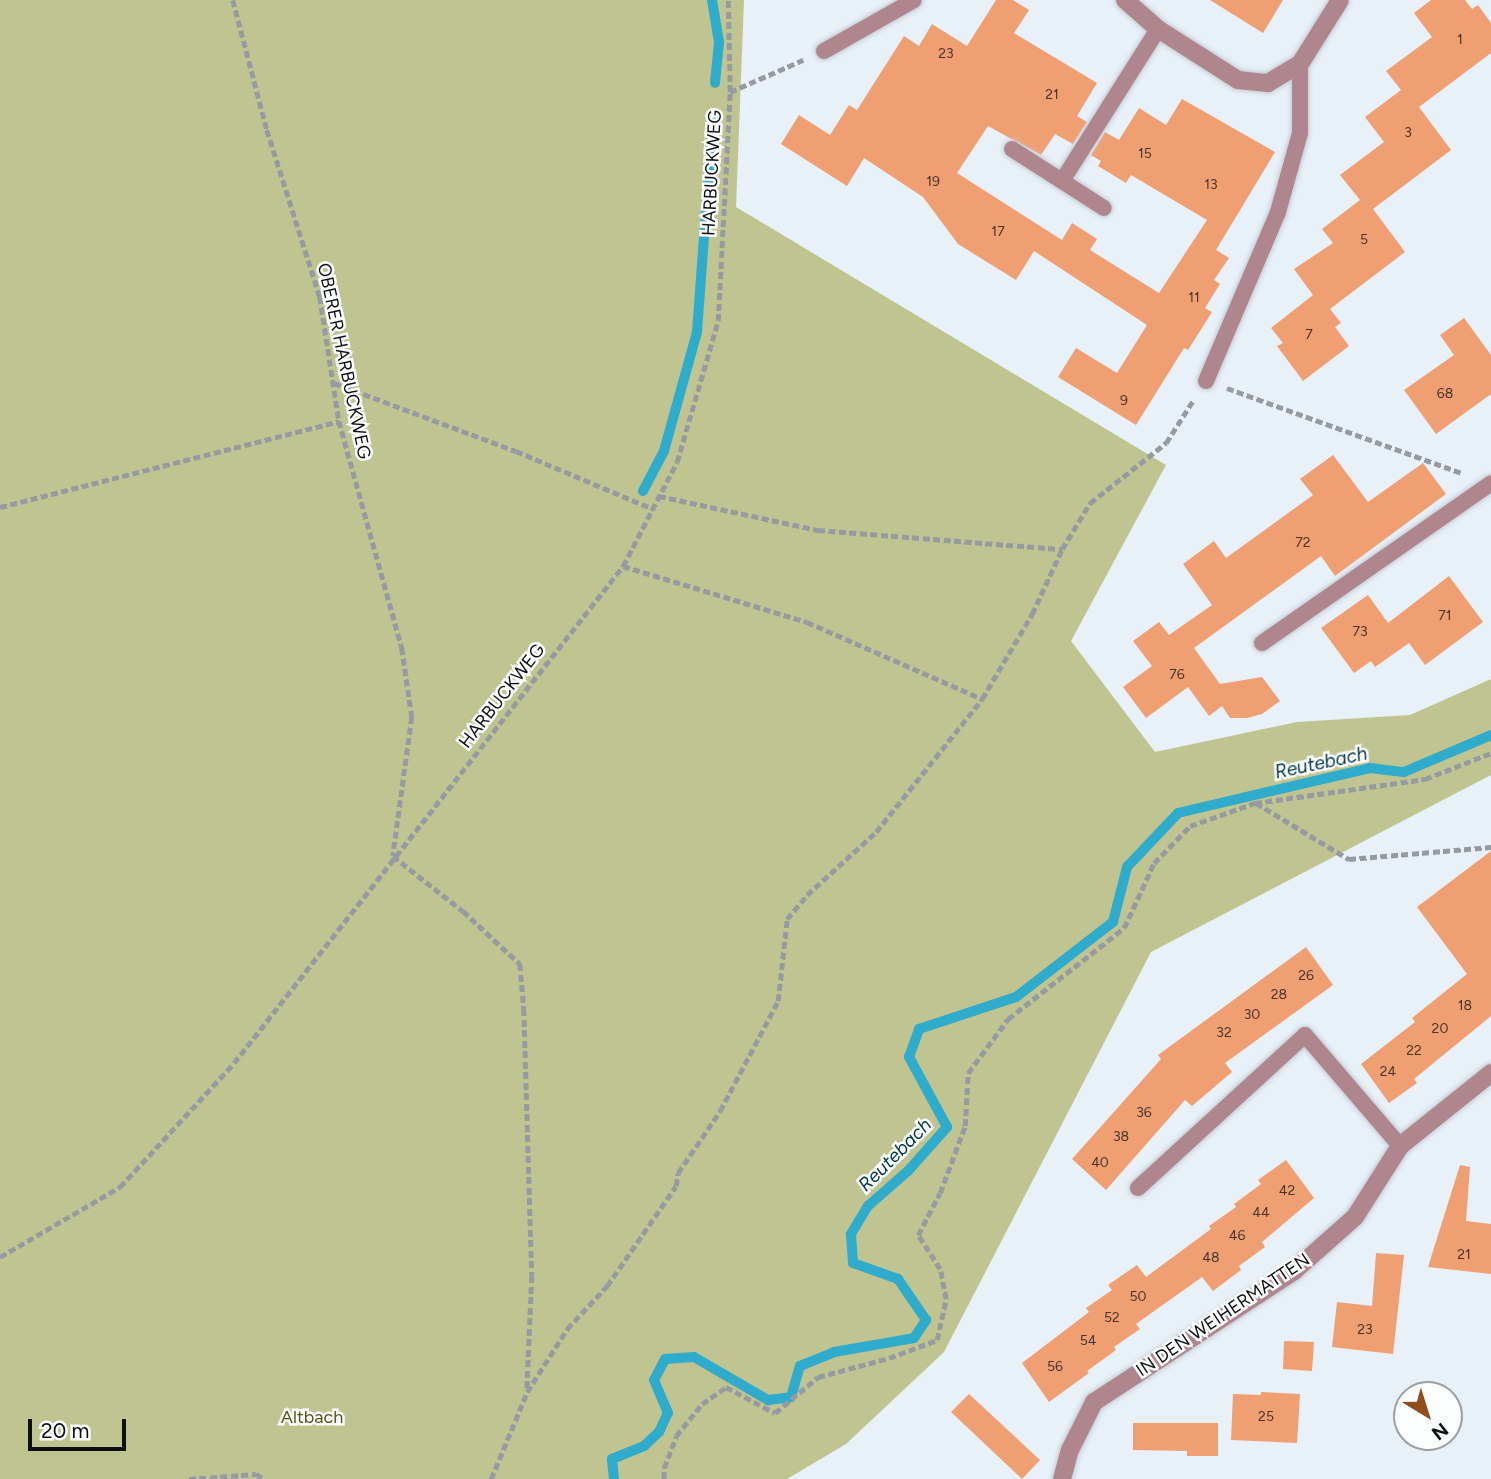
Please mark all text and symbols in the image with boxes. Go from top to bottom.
house number: 1 [1457,32,1463,48]
house number: 23 [938,46,954,62]
house number: 21 [1045,87,1059,103]
street label: HARBUCKWEG [698,109,726,237]
house number: 3 [1404,125,1412,141]
house number: 15 [1138,146,1152,162]
house number: 19 [926,174,940,190]
house number: 13 [1204,177,1218,193]
house number: 17 [991,224,1005,240]
house number: 5 [1360,232,1368,248]
street label: OBERER HARBUCKWEG [313,261,375,461]
house number: 11 [1188,290,1200,306]
house number: 7 [1305,327,1313,343]
house number: 68 [1437,386,1453,402]
house number: 9 [1120,393,1128,409]
house number: 72 [1295,535,1311,551]
house number: 71 [1438,608,1452,624]
house number: 73 [1352,624,1368,640]
street label: HARBUCKWEG [455,640,549,752]
house number: 76 [1169,667,1185,683]
water label: Reutebach [1273,742,1369,784]
house number: 26 [1298,968,1314,984]
house number: 28 [1271,987,1287,1003]
house number: 18 [1458,998,1472,1014]
house number: 30 [1244,1007,1260,1023]
house number: 20 [1432,1021,1448,1037]
house number: 32 [1216,1025,1232,1041]
house number: 22 [1406,1043,1422,1059]
house number: 24 [1380,1064,1396,1080]
house number: 36 [1136,1105,1152,1121]
water label: Reutebach [854,1114,936,1196]
house number: 38 [1113,1129,1129,1145]
house number: 40 [1091,1155,1109,1171]
house number: 42 [1279,1183,1295,1199]
house number: 44 [1252,1205,1270,1221]
house number: 46 [1229,1228,1245,1244]
house number: 21 [1457,1247,1471,1263]
street label: IN DEN WEIHERMATTEN [1132,1249,1314,1381]
house number: 48 [1202,1250,1220,1266]
house number: 50 [1129,1289,1147,1305]
house number: 52 [1104,1310,1120,1326]
house number: 23 [1357,1322,1373,1338]
house number: 54 [1080,1333,1096,1349]
house number: 56 [1047,1359,1063,1375]
north arrow [1393,1381,1463,1451]
scale bar [32,1406,130,1450]
park label: Altbach [281,1406,343,1428]
house number: 25 [1258,1409,1274,1425]
text: 20 m [41,1418,89,1443]
text: N [1427,1418,1453,1445]

